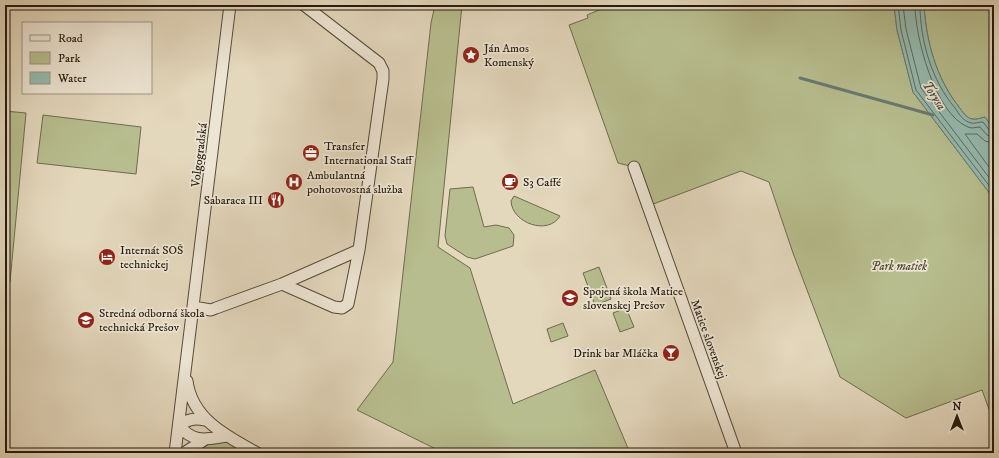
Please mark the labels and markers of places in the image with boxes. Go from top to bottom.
place label: Ján Amos Komenský [483,41,534,70]
place icon: Ján Amos Komenský [461,45,481,65]
place label: Transfer International Staff [324,139,414,168]
office icon: Transfer International Staff [301,143,321,163]
place label: Ambulantná pohotovostná služba [306,168,404,197]
hospital icon: Ambulantná pohotovostná služba [284,172,304,192]
cafe icon: S3 Caffé [500,172,520,192]
place label: S3 Caffé [523,175,561,190]
restaurant icon: Sabaraca III [266,190,286,210]
place label: Sabaraca III [204,193,263,208]
place label: Internát SOŠ technickej [120,243,183,272]
hotel icon: Internát SOŠ technickej [97,247,117,267]
place label: Spojená škola Matice slovenskej Prešov [583,284,683,313]
school or university icon: Spojená škola Matice slovenskej Prešov [560,288,580,308]
place label: Stredná odborná škola technická Prešov [99,306,205,335]
school or university icon: Stredná odborná škola technická Prešov [76,310,96,330]
bar icon: Drink bar Mláčka [661,343,681,363]
place label: Drink bar Mláčka [573,346,659,361]

